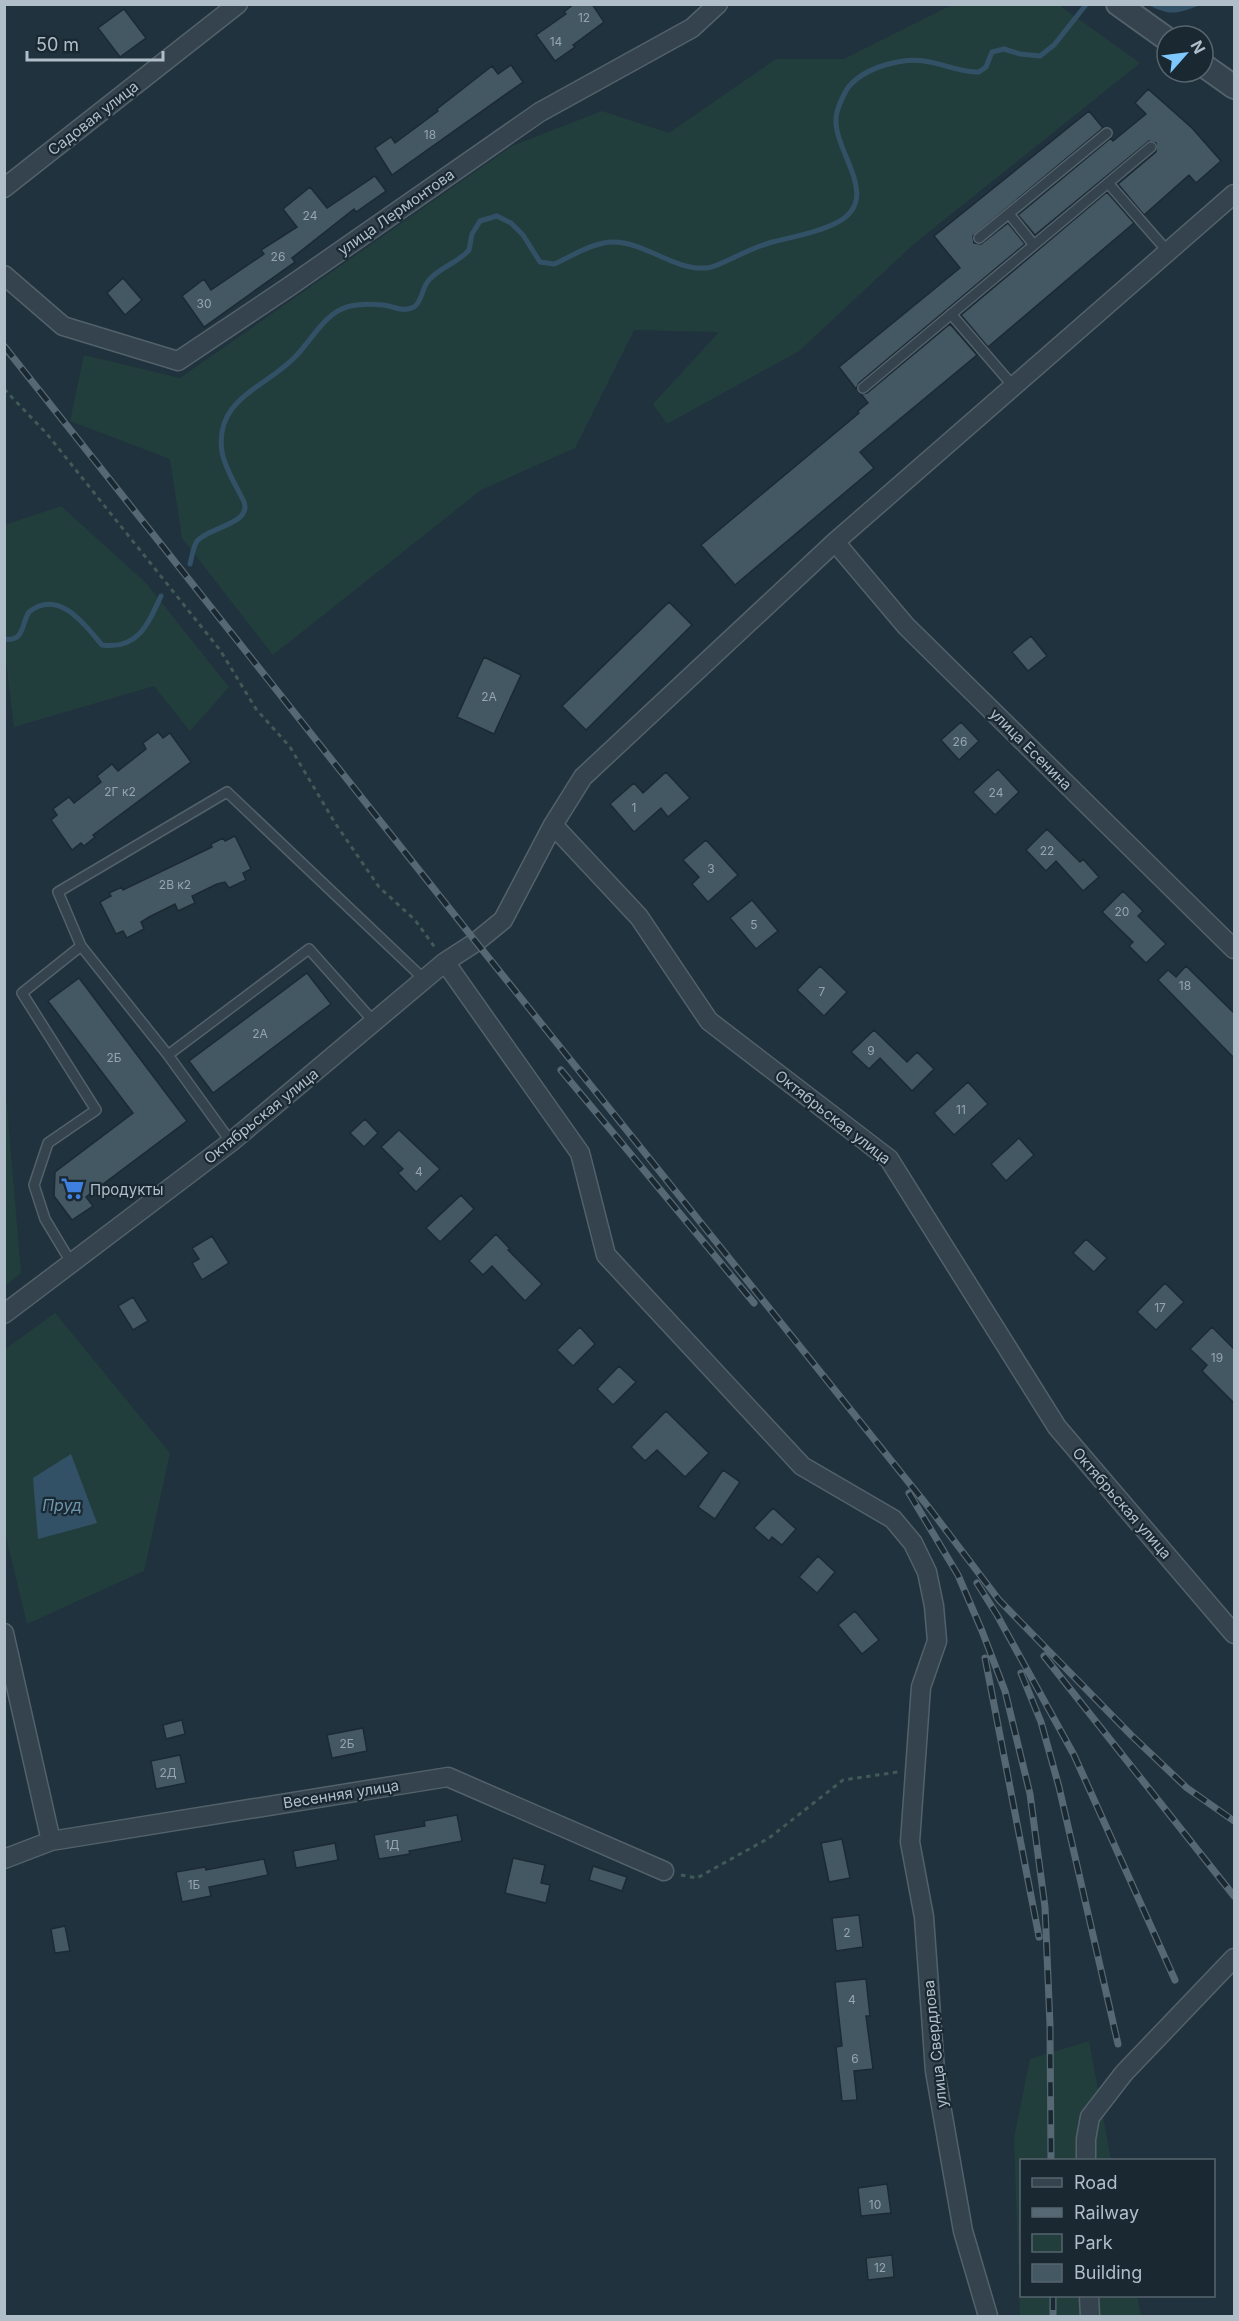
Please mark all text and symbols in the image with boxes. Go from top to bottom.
house number: 12 [578,10,590,25]
scale bar [27,24,164,62]
north arrow [1155,24,1215,84]
text: 50 m [36,34,79,55]
house number: 14 [550,34,563,49]
text: N [1187,37,1210,57]
street label: Садовая улица [44,77,142,159]
house number: 18 [424,127,436,142]
street label: улица Лермонтова [334,165,458,259]
house number: 24 [303,208,318,223]
house number: 26 [271,249,285,264]
house number: 30 [197,296,211,311]
house number: 2А [481,689,497,704]
street label: улица Есенина [986,704,1076,794]
house number: 26 [953,734,967,749]
house number: 2Г к2 [104,784,136,799]
house number: 24 [989,785,1004,800]
house number: 1 [632,800,636,815]
house number: 22 [1040,843,1054,858]
house number: 3 [707,861,715,876]
house number: 2В к2 [159,877,191,892]
house number: 20 [1115,904,1129,919]
house number: 5 [750,917,758,932]
house number: 18 [1179,978,1191,993]
house number: 7 [819,984,826,999]
house number: 2А [252,1026,268,1041]
house number: 9 [867,1043,875,1058]
house number: 2Б [106,1050,122,1065]
street label: Октябрьская улица [200,1064,322,1168]
street label: Октябрьская улица [771,1066,895,1168]
house number: 11 [956,1102,966,1117]
house number: 4 [415,1164,423,1179]
supermarket icon: Продукты [59,1176,85,1202]
place label: Продукты [90,1180,164,1199]
house number: 17 [1154,1300,1166,1315]
house number: 19 [1211,1350,1223,1365]
street label: Октябрьская улица [1068,1443,1176,1563]
water label: Пруд [42,1495,82,1515]
house number: 2Б [339,1736,355,1751]
house number: 2Д [159,1765,177,1780]
street label: Весенняя улица [282,1775,400,1813]
house number: 1Д [385,1837,400,1852]
house number: 1Б [188,1877,201,1892]
house number: 2 [843,1925,851,1940]
street label: улица Свердлова [919,1979,951,2109]
house number: 4 [848,1992,856,2007]
house number: 6 [851,2051,859,2066]
legend [1020,2159,1215,2297]
text: Road [1074,2172,1117,2193]
house number: 10 [869,2197,881,2212]
text: Railway [1074,2202,1139,2223]
text: Park [1074,2232,1113,2253]
house number: 12 [874,2260,886,2275]
text: Building [1074,2262,1142,2283]

